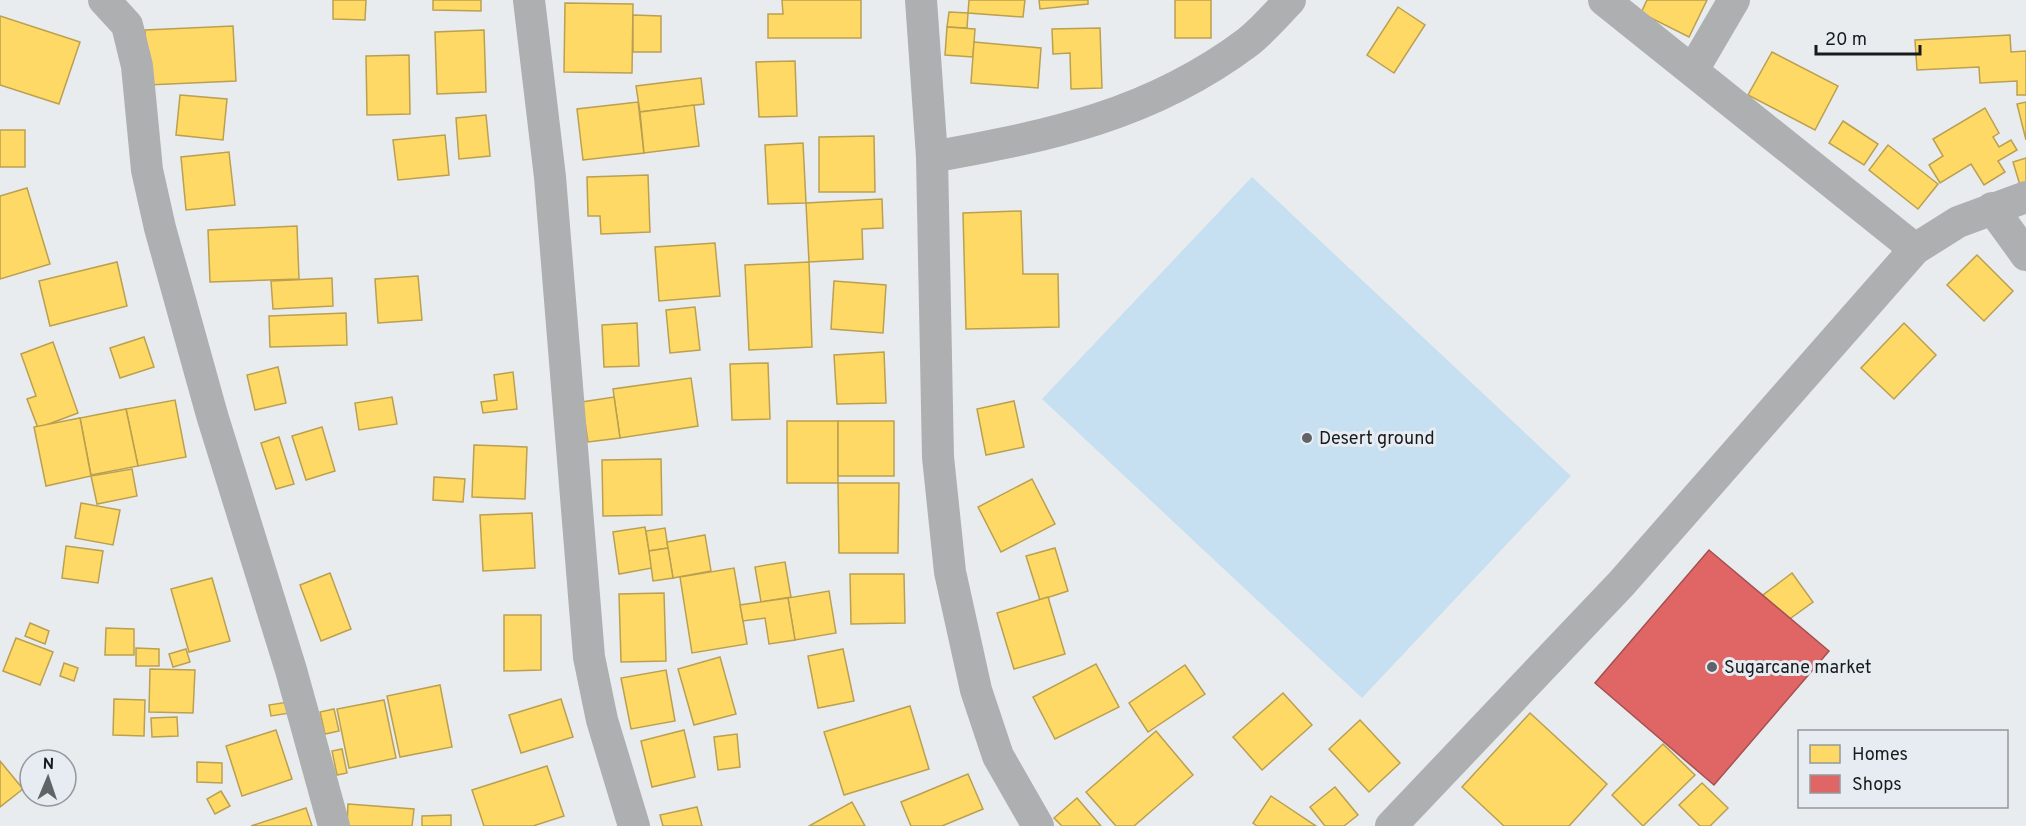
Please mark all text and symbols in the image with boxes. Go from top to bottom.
scale bar [1816,18,1920,56]
text: 20 m [1825,29,1867,52]
place label: Desert ground [1319,428,1435,451]
marker: Desert ground [1300,431,1314,445]
place label: Sugarcane market [1724,657,1871,680]
marker: Sugarcane market [1705,660,1719,674]
legend [1798,730,2008,808]
text: Homes [1852,744,1908,767]
north arrow [18,748,78,808]
text: N [42,755,55,775]
text: Shops [1852,774,1902,797]

